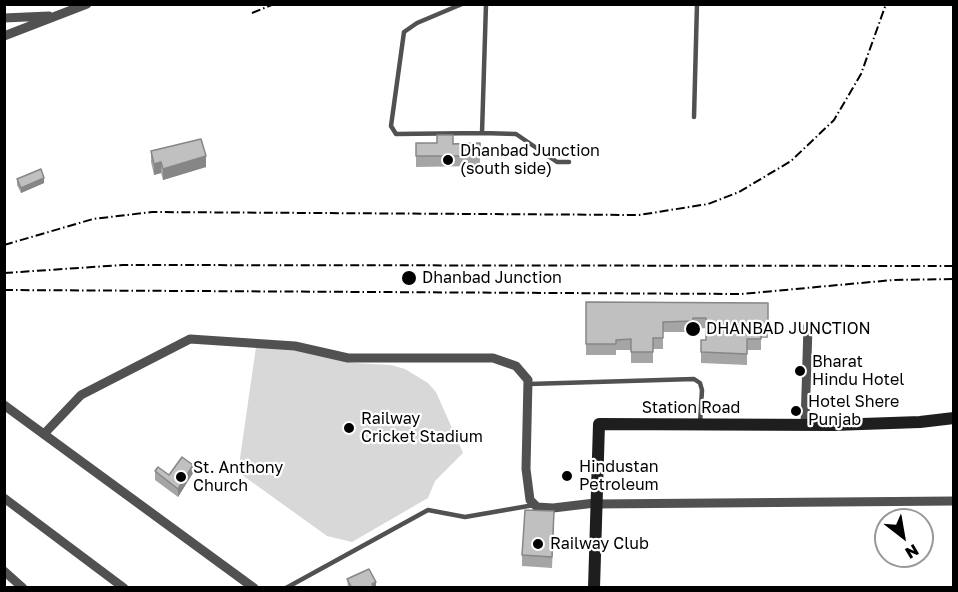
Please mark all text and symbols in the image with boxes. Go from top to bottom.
place label: Dhanbad Junction (south side) [460,141,600,179]
marker: Dhanbad Junction (south side) [441,153,455,167]
place label: Dhanbad Junction [422,268,562,288]
marker: Dhanbad Junction [400,269,418,287]
place label: DHANBAD JUNCTION [706,319,871,339]
marker: DHANBAD JUNCTION [684,320,702,338]
place label: Bharat Hindu Hotel [812,352,904,390]
marker: Bharat Hindu Hotel [793,364,807,378]
place label: Hotel Shere Punjab [808,392,899,430]
street label: Station Road [642,398,740,418]
marker: Hotel Shere Punjab [789,404,803,418]
place label: Railway Cricket Stadium [361,409,483,447]
marker: Railway Cricket Stadium [342,421,356,435]
place label: Hindustan Petroleum [579,457,659,495]
place label: St. Anthony Church [193,458,283,496]
marker: Hindustan Petroleum [560,469,574,483]
marker: St. Anthony Church [174,470,188,484]
north arrow [874,508,934,568]
place label: Railway Club [550,534,649,554]
marker: Railway Club [531,537,545,551]
text: N [902,540,923,563]

